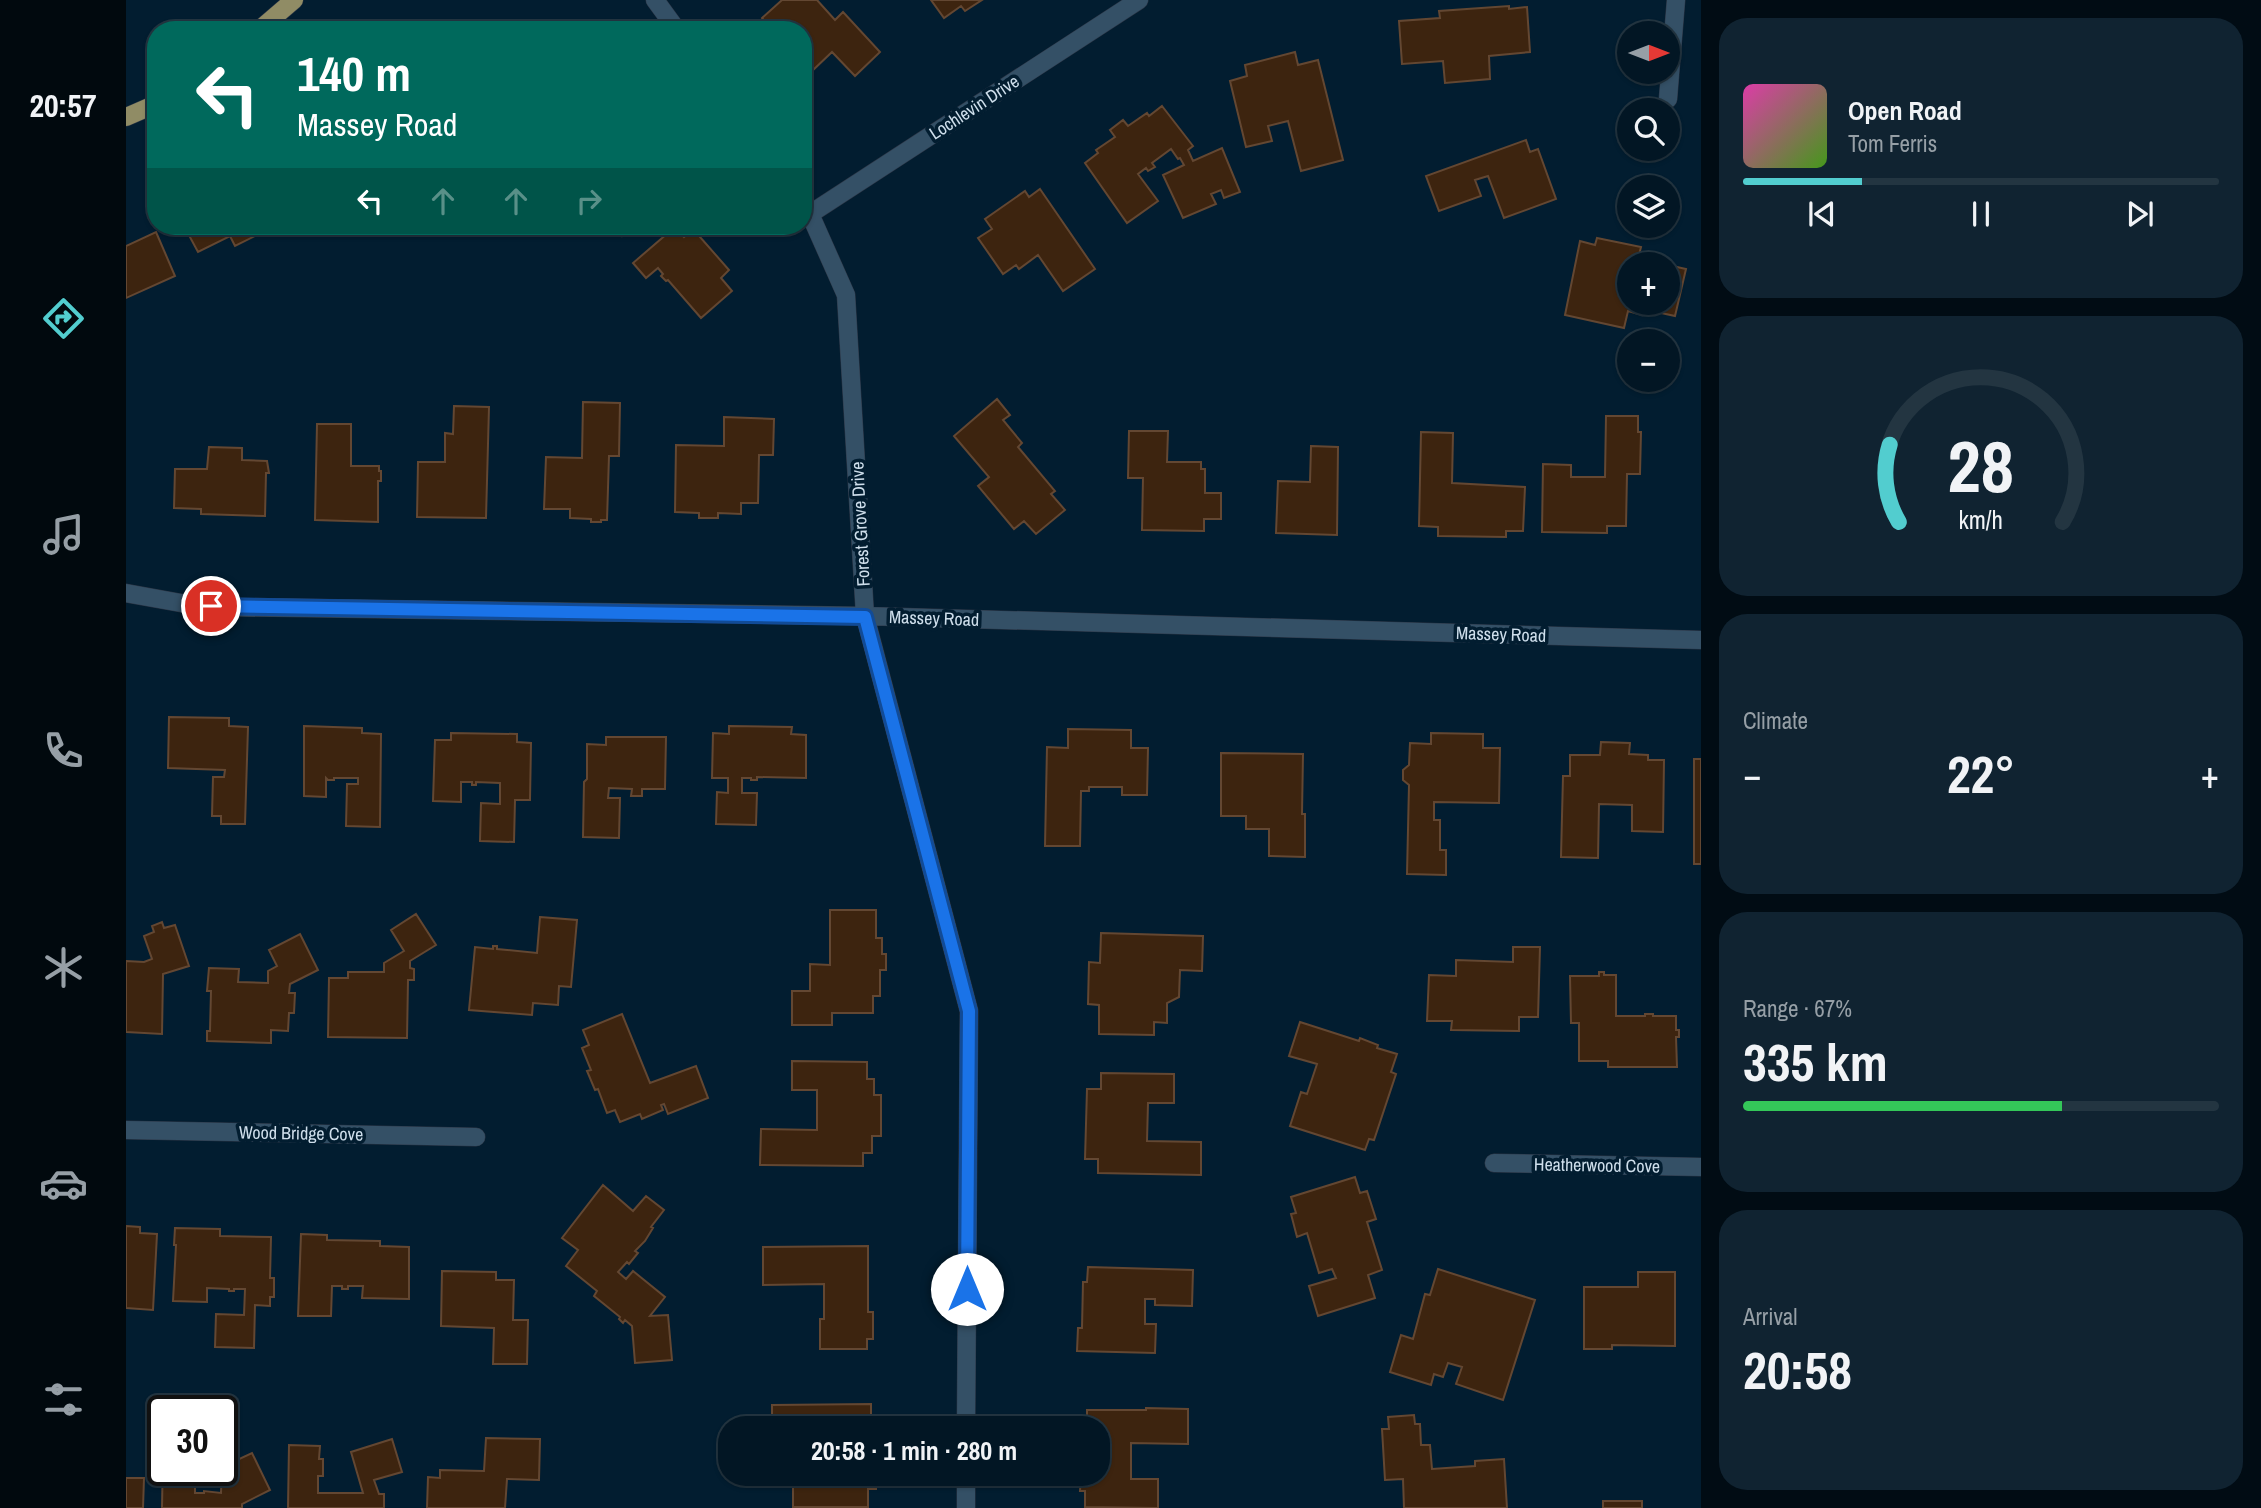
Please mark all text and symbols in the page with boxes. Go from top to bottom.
north arrow [1617,21,1680,84]
map controls [1617,21,1680,392]
text: 140 m [297,40,411,106]
icon: left [182,49,273,140]
street label: Lochlevin Drive [924,69,1024,145]
text: 20:57 [29,84,97,127]
text: Open Road [1848,93,1962,128]
button: search [1617,98,1680,161]
text: Massey Road [297,103,457,146]
text: Tom Ferris [1848,128,1937,159]
button: layers [1617,175,1680,238]
icon: left [351,182,389,220]
icon: ahead [424,182,462,220]
icon: ahead [497,182,535,220]
icon: right [570,182,608,220]
icon: previous [1803,195,1841,233]
icon: pause [1962,195,2000,233]
icon: next [2121,195,2159,233]
button: + [1617,252,1680,315]
icon: directions [39,294,88,343]
button: − [1617,329,1680,392]
text: 28 [1948,417,2014,515]
street label: Forest Grove Drive [844,461,876,587]
text: km/h [1959,503,2003,537]
icon: music [39,510,88,559]
pin [181,576,241,636]
icon: arrive [192,587,230,625]
street label: Massey Road [888,604,980,632]
street label: Massey Road [1455,620,1547,648]
text: Climate [1743,705,1808,736]
icon: phone [39,726,88,775]
text: 22° [1947,739,2015,809]
text: − [1743,749,1761,800]
text: + [2201,749,2219,800]
icon: climate [39,943,88,992]
text: Range · 67% [1743,993,1852,1024]
text: 335 km [1743,1027,1888,1097]
street label: Wood Bridge Cove [239,1119,363,1147]
street label: Heatherwood Cove [1534,1151,1660,1179]
icon: car [39,1159,88,1208]
position arrow [930,1252,1004,1326]
text: Arrival [1743,1301,1798,1332]
text: 20:58 [1743,1335,1852,1405]
icon: filters [39,1375,88,1424]
speed limit sign: 30 [147,1395,238,1486]
text: 20:58 · 1 min · 280 m [811,1433,1017,1468]

